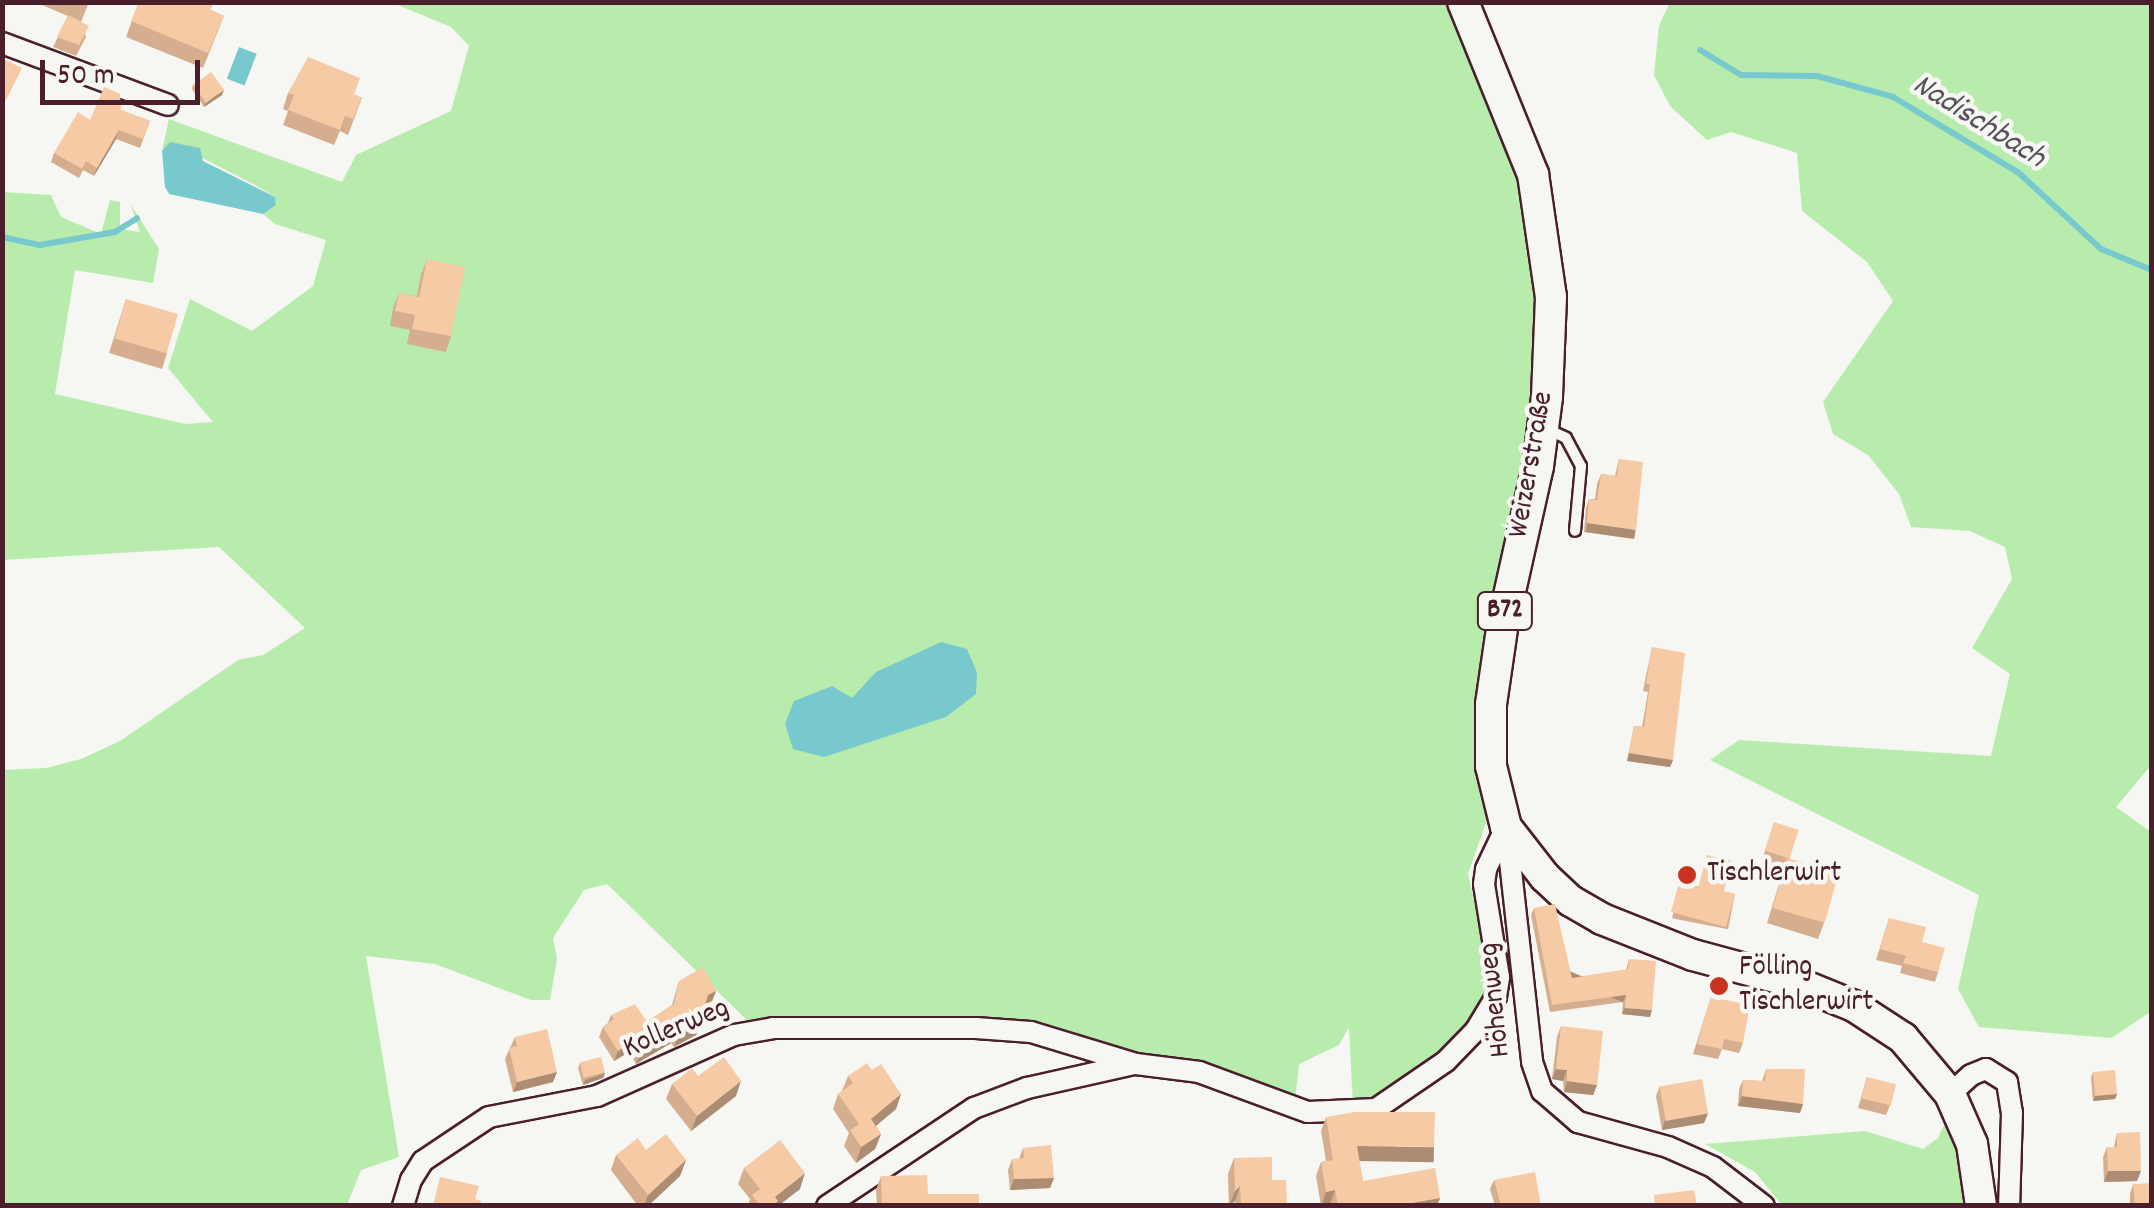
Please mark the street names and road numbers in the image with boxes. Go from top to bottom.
street label: Weizerstraße [1502,389,1564,541]
road number: B72 [1475,588,1535,634]
street label: Höhenweg [1473,941,1521,1059]
street label: Kollerweg [619,992,735,1068]

